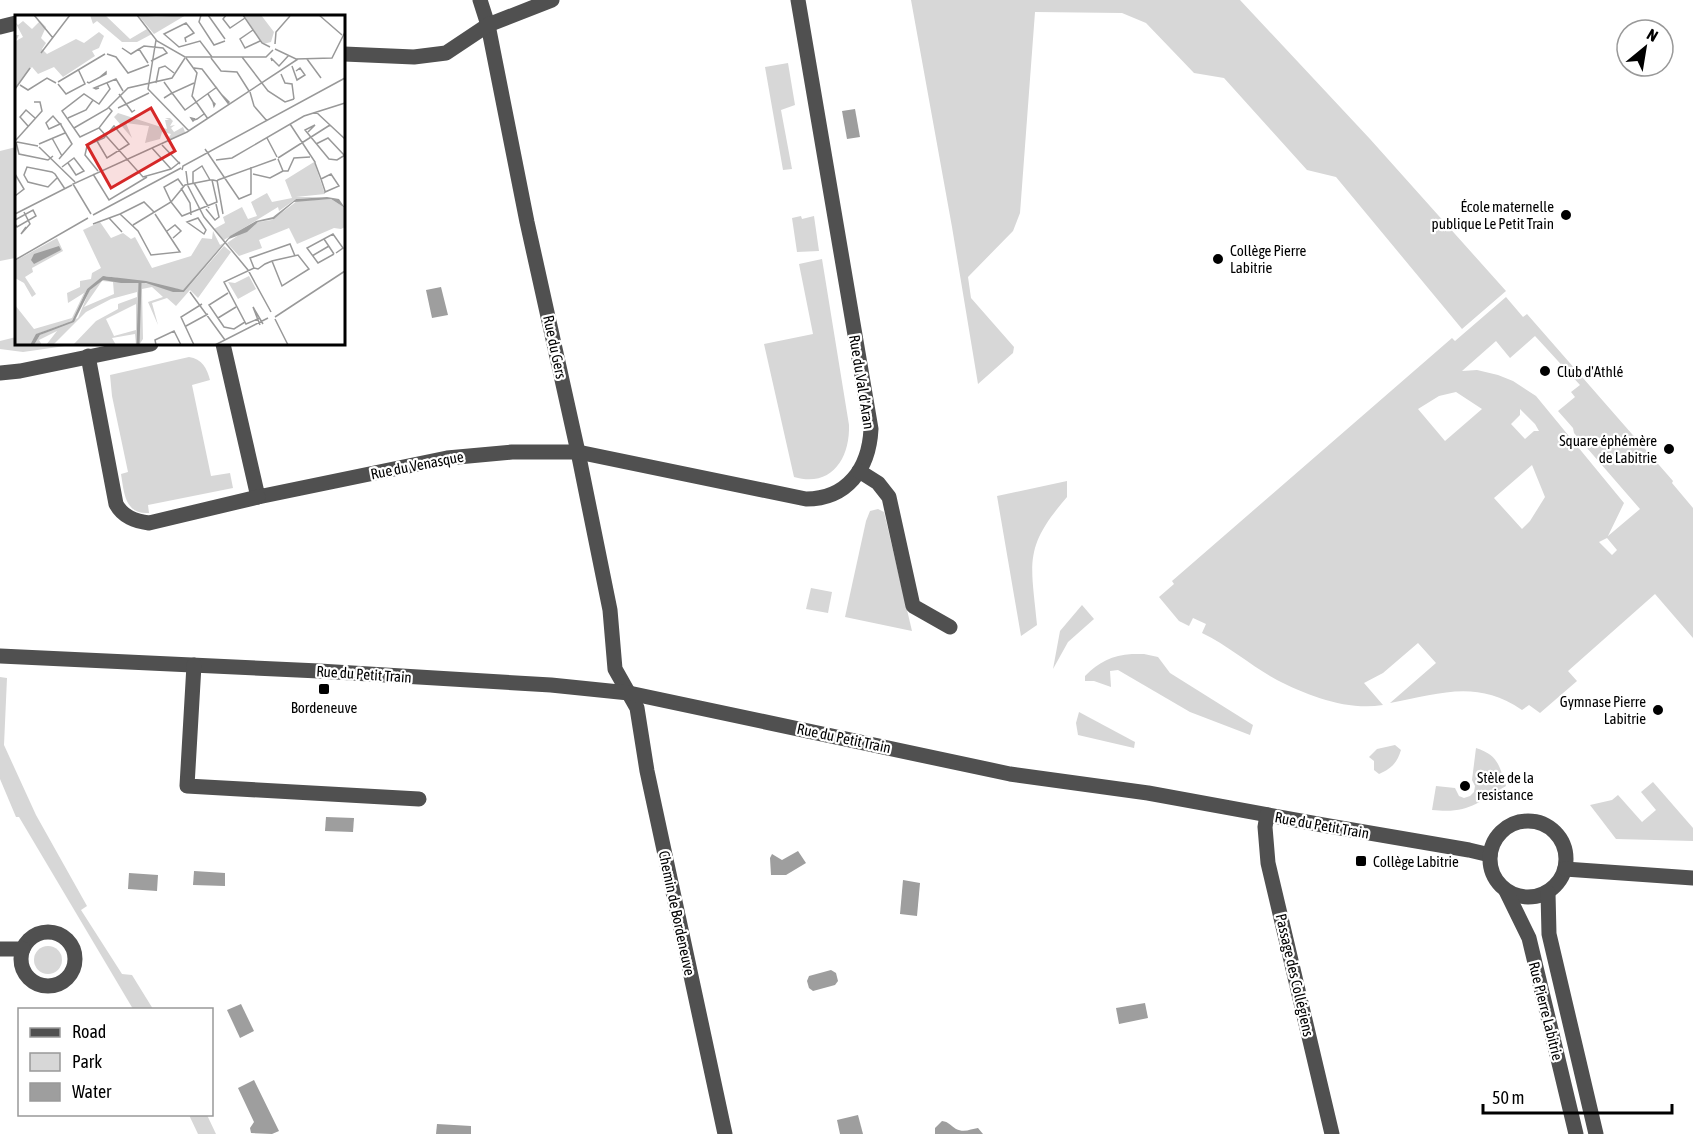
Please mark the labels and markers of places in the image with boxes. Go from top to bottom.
place label: École maternelle publique Le Petit Train [1432,198,1554,232]
marker: École maternelle publique Le Petit Train [1559,208,1573,222]
place label: Collège Pierre Labitrie [1230,242,1307,276]
marker: Collège Pierre Labitrie [1211,252,1225,266]
place label: Club d'Athlé [1557,363,1623,380]
marker: Club d'Athlé [1538,364,1552,378]
place label: Square éphémère de Labitrie [1559,432,1657,466]
marker: Square éphémère de Labitrie [1662,442,1676,456]
marker: Bordeneuve [317,682,331,696]
place label: Gymnase Pierre Labitrie [1560,693,1646,727]
place label: Bordeneuve [291,699,358,716]
marker: Gymnase Pierre Labitrie [1651,703,1665,717]
place label: Stèle de la resistance [1477,769,1534,803]
marker: Stèle de la resistance [1458,779,1472,793]
place label: Collège Labitrie [1373,853,1459,870]
marker: Collège Labitrie [1354,854,1368,868]

